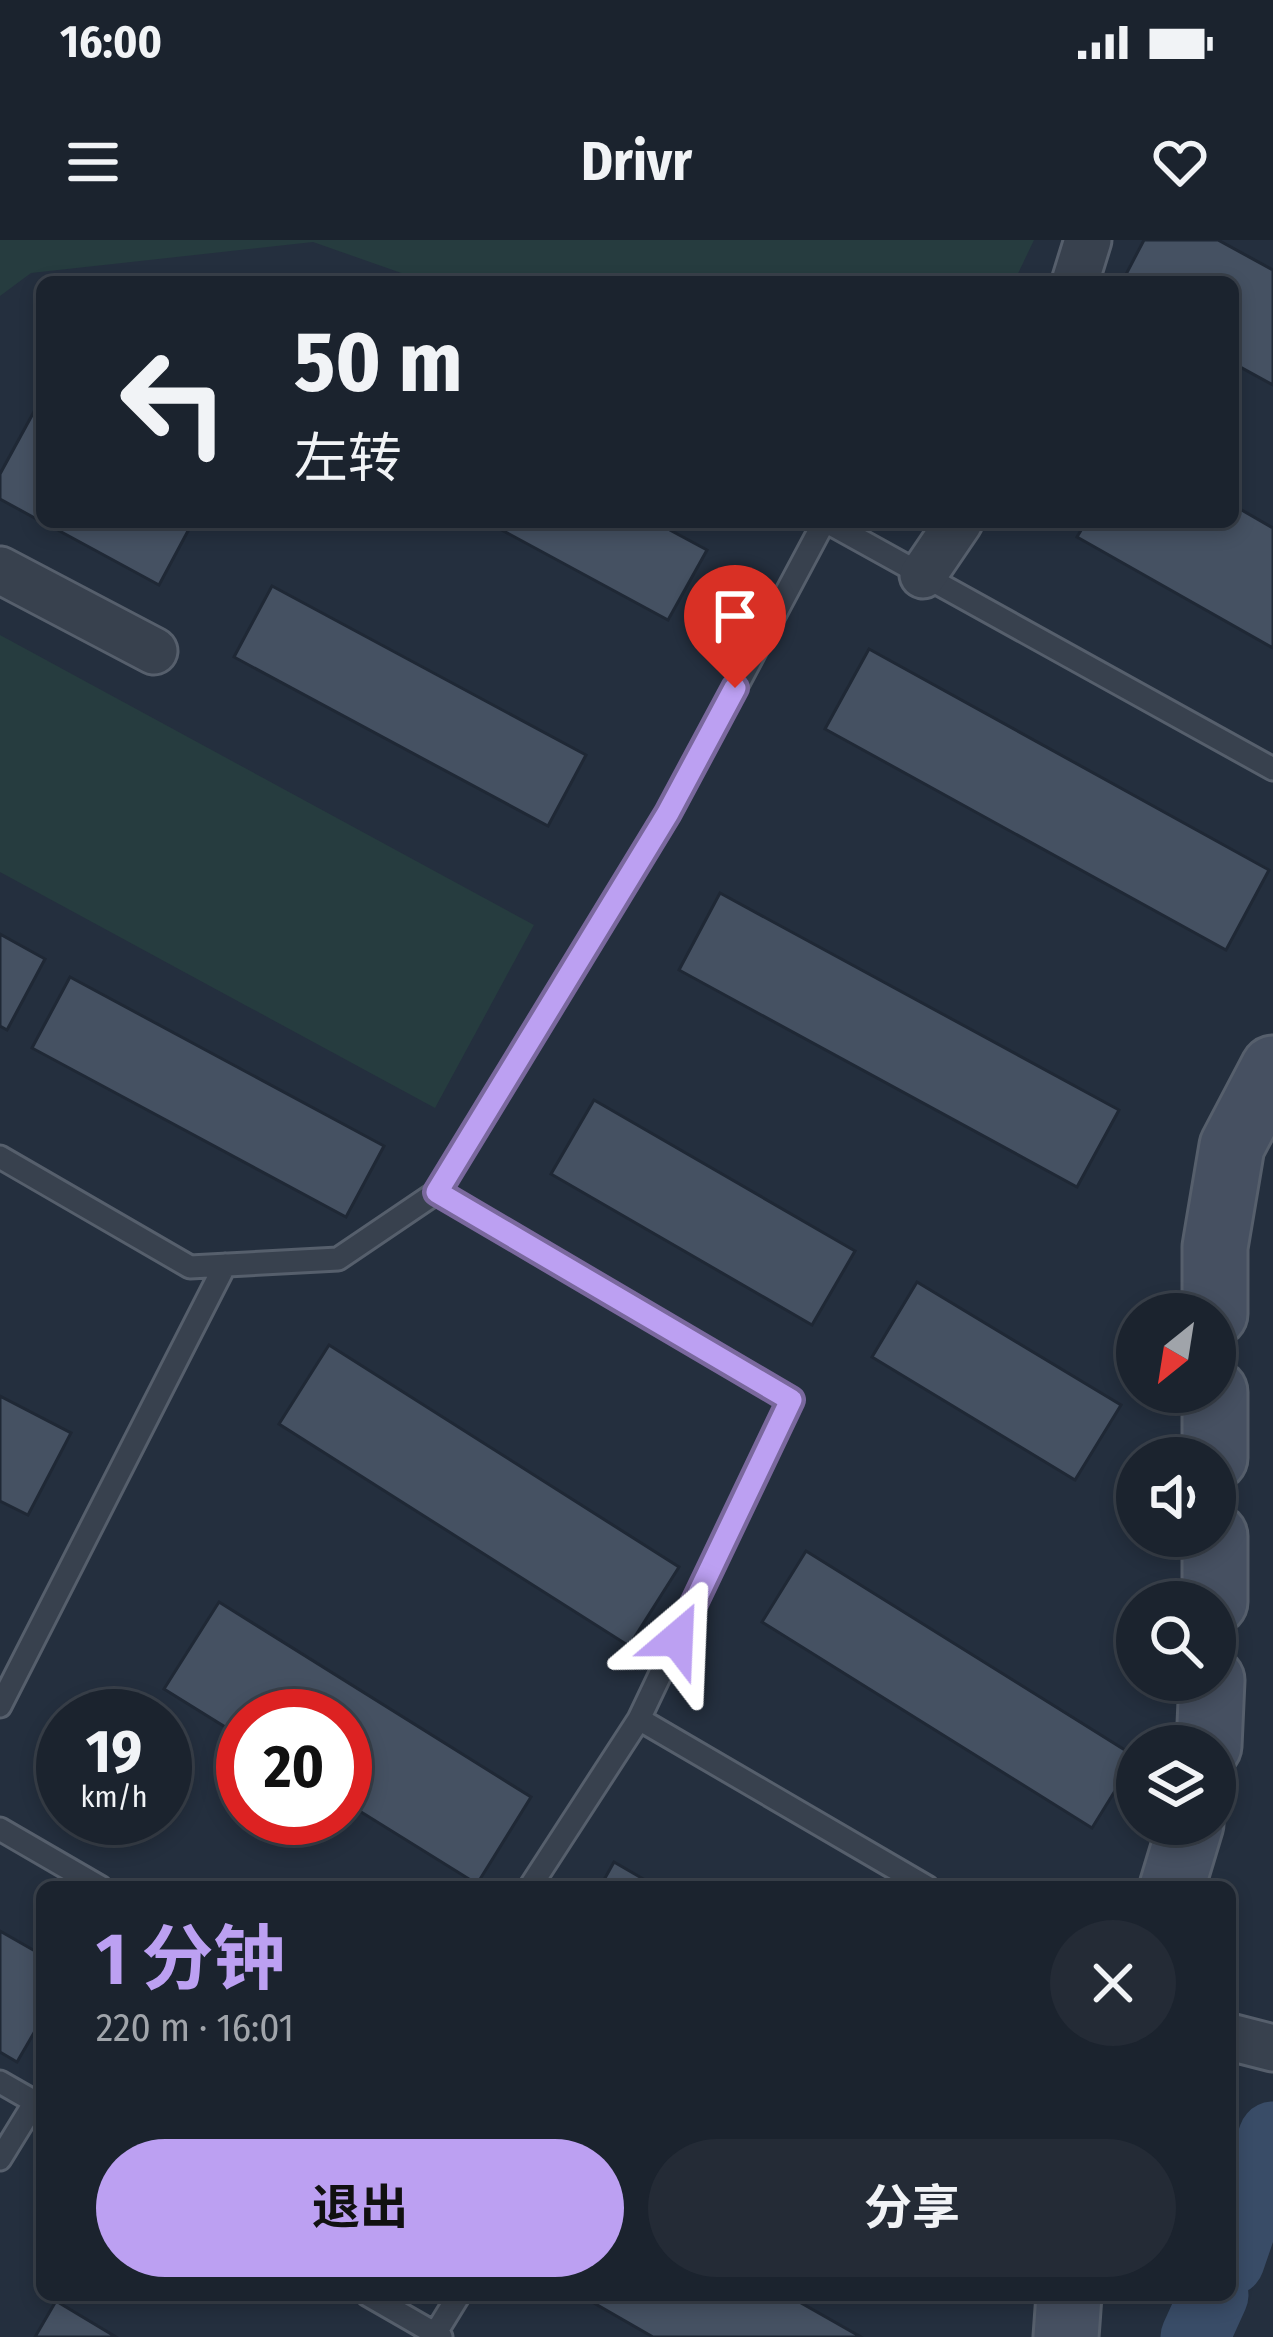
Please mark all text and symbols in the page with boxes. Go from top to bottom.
text: 16:00 [60,15,162,69]
icon: menu [60,129,126,195]
icon: heart [1147,129,1213,195]
text: Drivr [581,130,692,194]
text: 50 m [294,312,463,413]
icon: left [96,324,252,480]
text: 左转 [294,427,402,491]
pin [684,565,786,688]
icon: arrive [702,583,768,649]
north arrow [1116,1293,1236,1413]
map controls [1116,1293,1236,1845]
button: sound [1116,1437,1236,1557]
position arrow [614,1576,740,1702]
button: search [1116,1581,1236,1701]
speed limit sign: 20 [216,1689,372,1845]
text: 19 [86,1716,142,1788]
button: layers [1116,1725,1236,1845]
text: km/h [81,1779,147,1815]
text: 1 分钟 [96,1917,285,2003]
button: close [1050,1920,1176,2046]
text: 220 m · 16:01 [96,2005,294,2051]
button: 退出 [96,2139,624,2277]
button: 分享 [648,2139,1176,2277]

